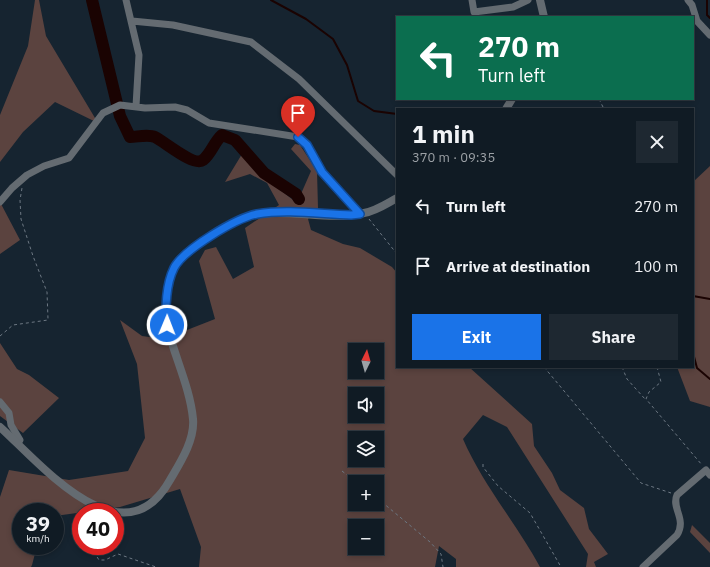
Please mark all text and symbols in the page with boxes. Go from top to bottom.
text: 270 m [478,28,560,65]
icon: left [412,32,464,84]
text: Turn left [478,64,546,87]
pin [281,96,315,137]
icon: arrive [287,102,309,124]
text: 1 min [412,118,475,150]
button: close [636,121,678,163]
text: 370 m · 09:35 [412,149,495,166]
icon: left [412,195,434,217]
text: Turn left [446,197,506,216]
text: 270 m [634,197,678,216]
icon: arrive [412,255,434,277]
text: Arrive at destination [446,257,590,276]
text: 100 m [634,257,678,276]
position arrow [146,304,188,346]
button: Exit [412,314,541,360]
button: Share [549,314,678,360]
north arrow [348,343,384,379]
map controls [348,343,384,555]
button: sound [348,387,384,423]
button: layers [348,431,384,467]
button: + [348,475,384,511]
speed limit sign: 40 [72,503,124,555]
text: 39 [26,510,50,537]
button: − [348,519,384,555]
text: km/h [26,532,50,545]

